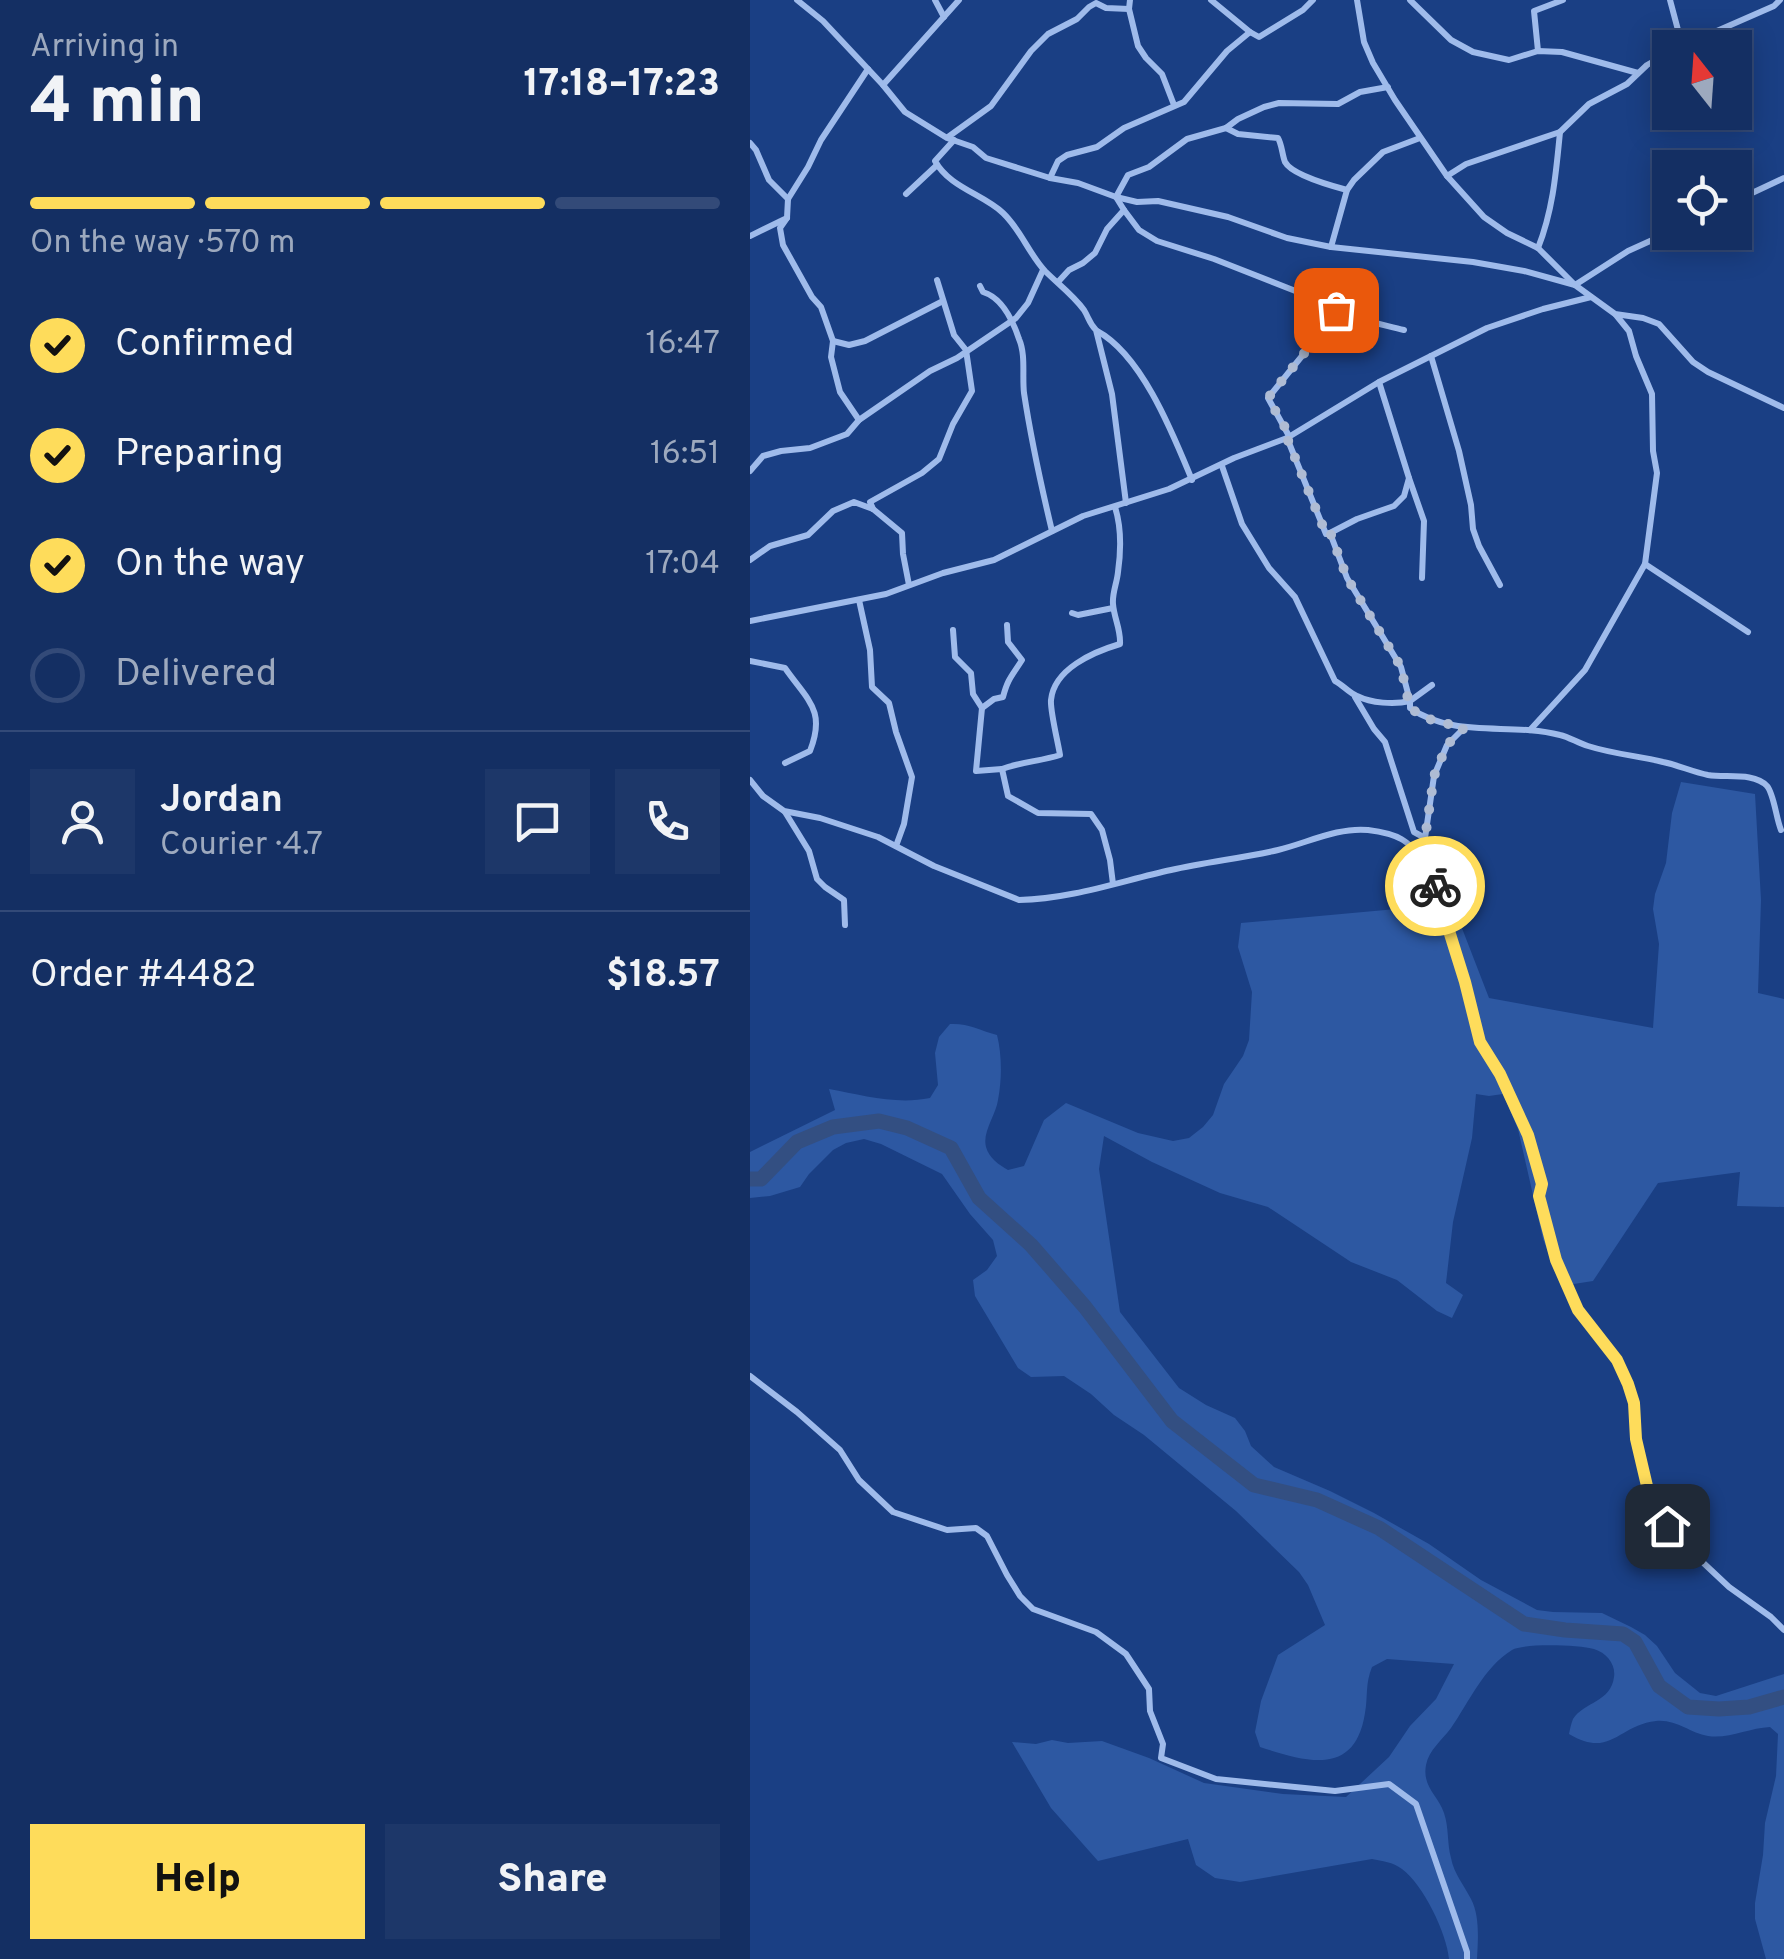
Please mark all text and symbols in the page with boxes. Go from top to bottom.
text: Arriving in [30,28,179,68]
north arrow [1652,30,1752,130]
map controls [1652,30,1752,250]
text: 17:18–17:23 [523,61,720,110]
text: 4 min [30,64,205,146]
button: locate [1652,150,1752,250]
text: On the way · 570 m [30,224,295,264]
pin [1294,268,1379,353]
icon: bag [1309,283,1364,338]
icon: check [30,318,85,373]
text: Confirmed [115,321,294,370]
text: 16:47 [646,325,720,365]
icon: check [30,428,85,483]
text: Preparing [115,431,284,480]
text: 16:51 [650,435,720,475]
icon: check [30,538,85,593]
text: On the way [115,541,305,590]
text: 17:04 [645,545,720,585]
text: Delivered [115,651,277,700]
button: person [30,769,135,874]
button: chat [485,769,590,874]
button: phone [615,769,720,874]
text: Jordan [160,777,283,826]
text: Courier · 4.7 [160,826,323,866]
courier [1385,836,1485,936]
icon: bike [1408,859,1463,914]
text: Order #4482 [30,952,256,1001]
text: $18.57 [606,952,720,1001]
pin [1625,1484,1710,1569]
icon: home [1640,1499,1695,1554]
button: Help [30,1824,365,1939]
button: Share [385,1824,720,1939]

